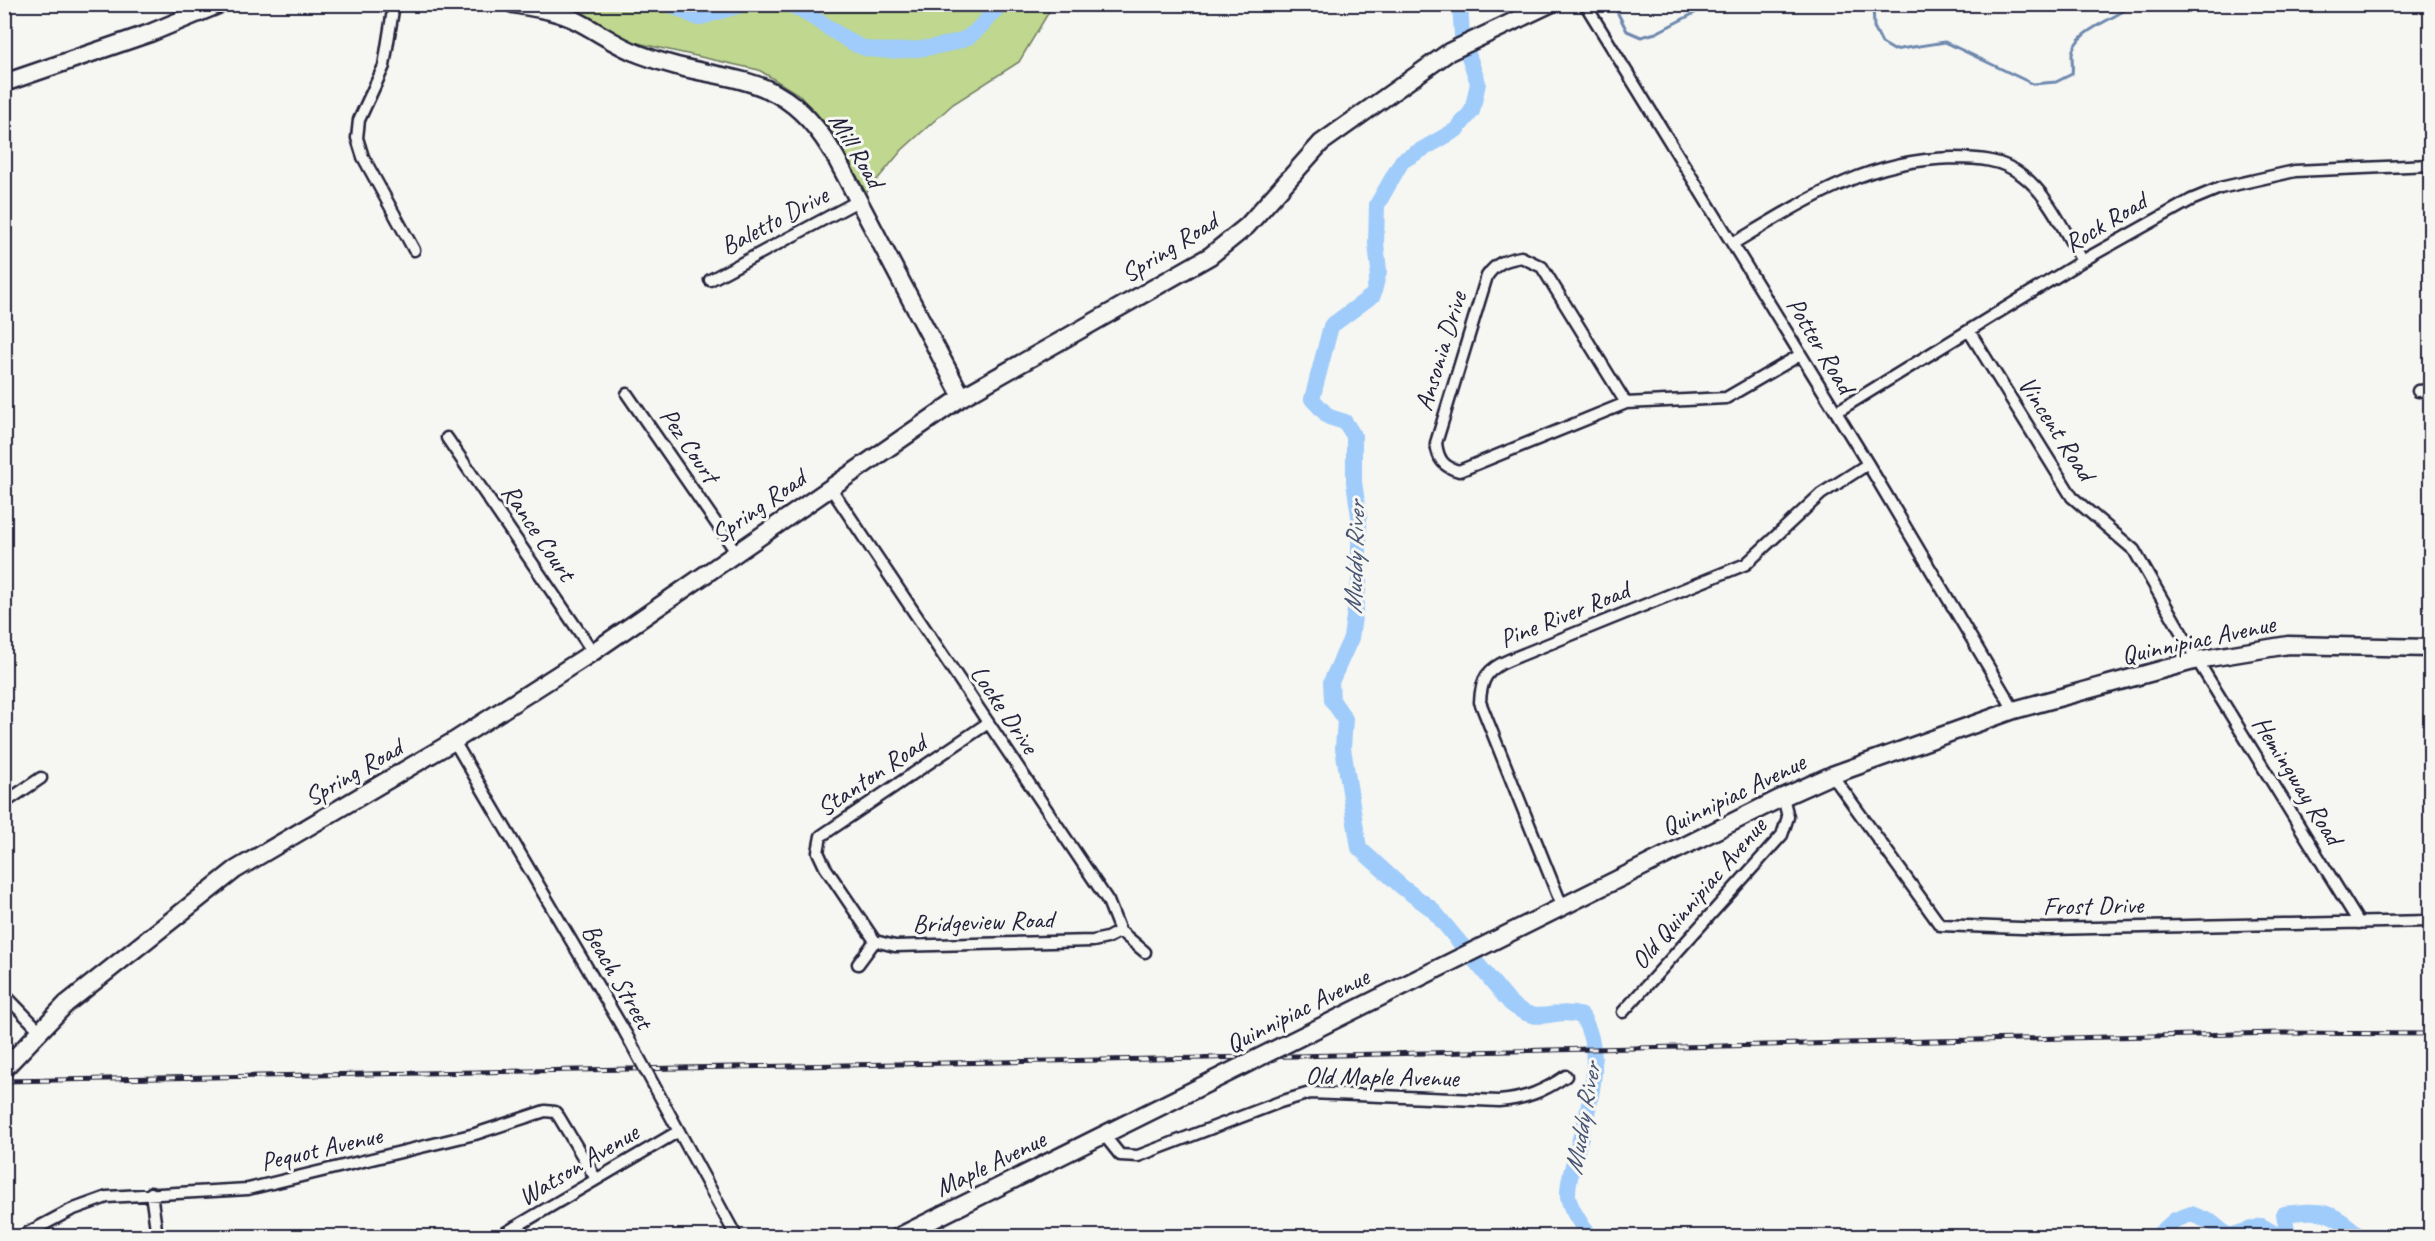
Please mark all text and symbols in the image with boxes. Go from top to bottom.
street label: Mill Road [821,107,894,197]
street label: Baletto Drive [715,178,835,262]
street label: Rock Road [2058,183,2156,260]
street label: Spring Road [1115,203,1227,290]
street label: Ansonia Drive [1407,286,1475,415]
street label: Potter Road [1779,291,1864,403]
street label: Vincent Road [2011,370,2105,490]
street label: Pez Court [652,401,729,492]
street label: Spring Road [705,460,815,551]
street label: Rance Court [494,477,584,589]
water label: Muddy River [1335,497,1373,615]
street label: Pine River Road [1495,572,1637,655]
street label: Quinnipiac Avenue [2118,607,2279,672]
street label: Locke Drive [963,659,1048,762]
street label: Hemingway Road [2245,710,2352,854]
street label: Stanton Road [810,725,935,824]
street label: Spring Road [298,729,411,814]
street label: Quinnipiac Avenue [1656,745,1812,844]
street label: Old Quinnipiac Avenue [1623,809,1774,976]
street label: Frost Drive [2043,888,2145,923]
street label: Bridgeview Road [912,902,1058,940]
street label: Beach Street [574,918,662,1037]
street label: Quinnipiac Avenue [1220,960,1376,1061]
water label: Muddy River [1556,1057,1609,1177]
street label: Old Maple Avenue [1305,1059,1460,1094]
street label: Watson Avenue [512,1115,646,1213]
street label: Pequot Avenue [257,1118,386,1178]
street label: Maple Avenue [930,1122,1052,1204]

